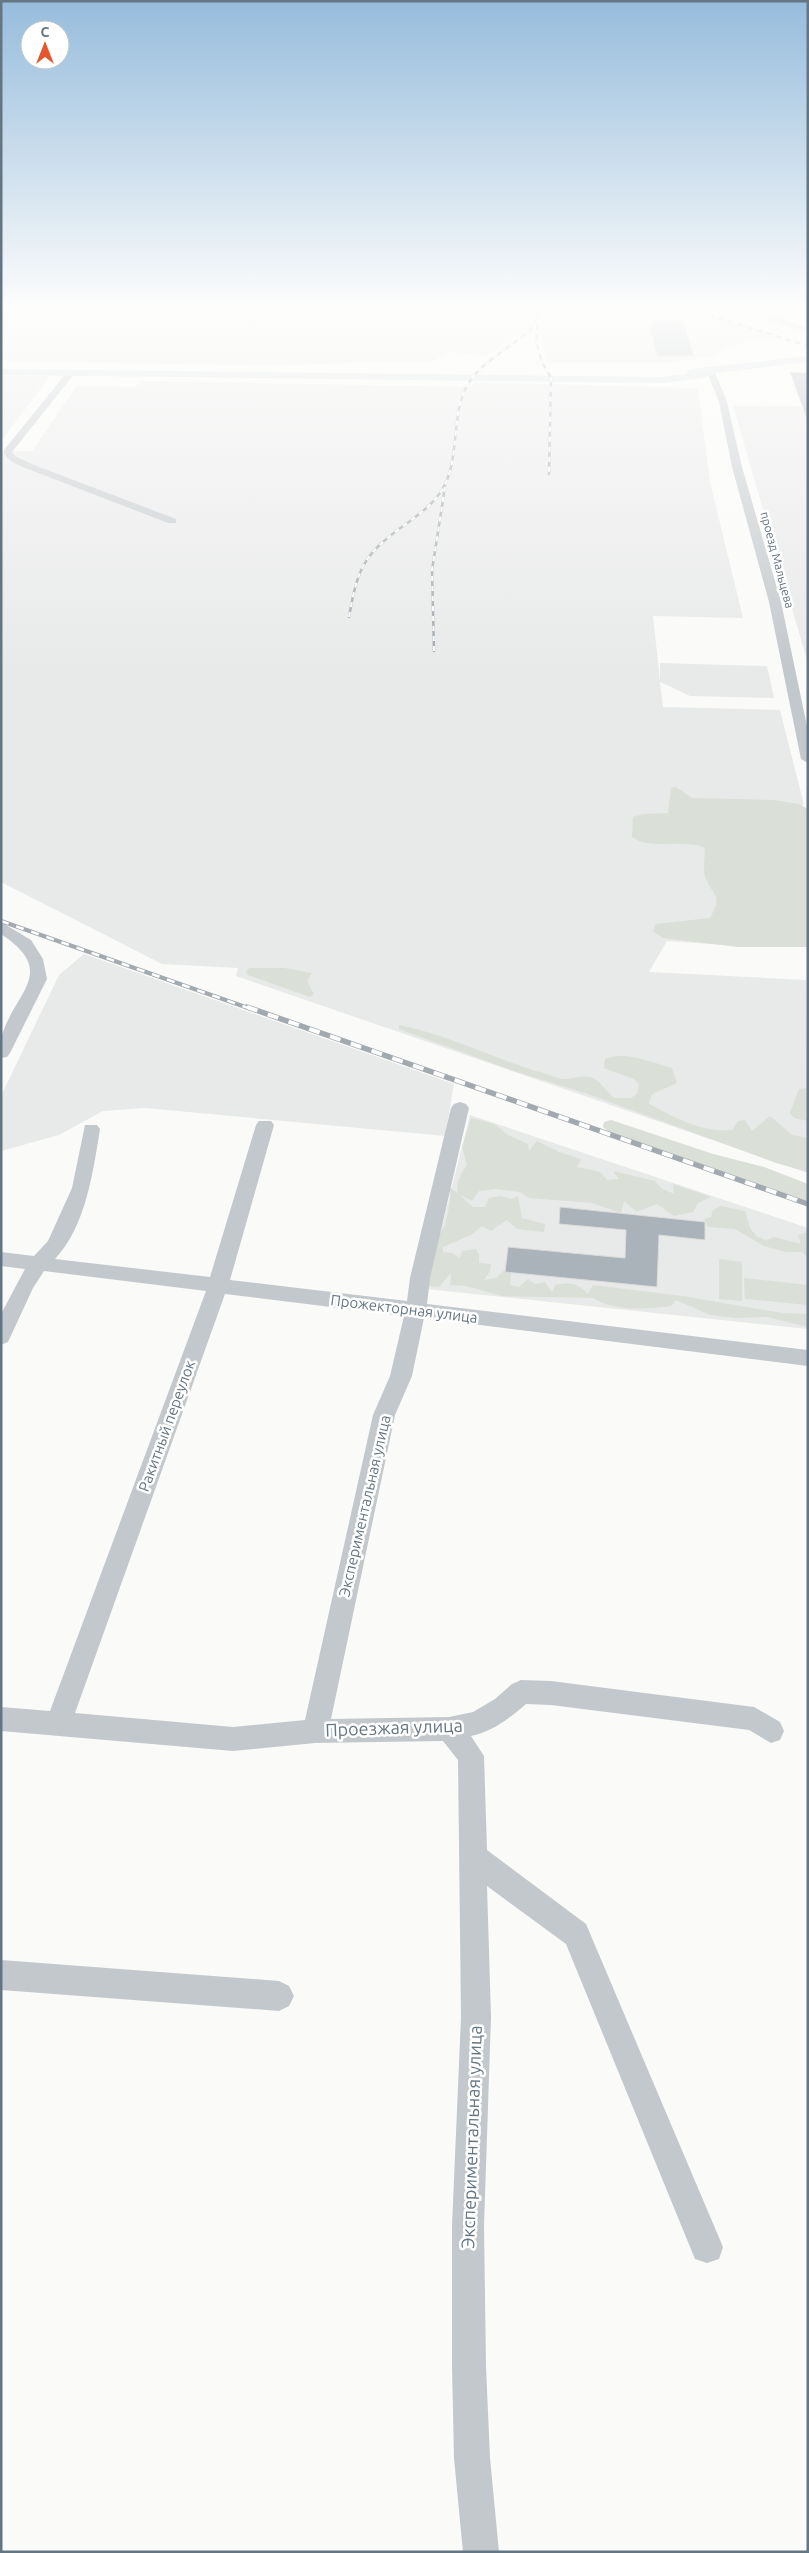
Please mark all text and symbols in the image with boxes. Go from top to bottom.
north arrow [20,20,70,70]
text: С [41,24,50,40]
street label: проезд Мальцева [758,510,797,610]
street label: Прожекторная улица [330,1291,478,1326]
street label: Ракитный переулок [135,1358,198,1494]
street label: Экспериментальная улица [335,1413,394,1598]
street label: Проезжая улица [325,1715,463,1739]
street label: Экспериментальная улица [457,2025,485,2249]

